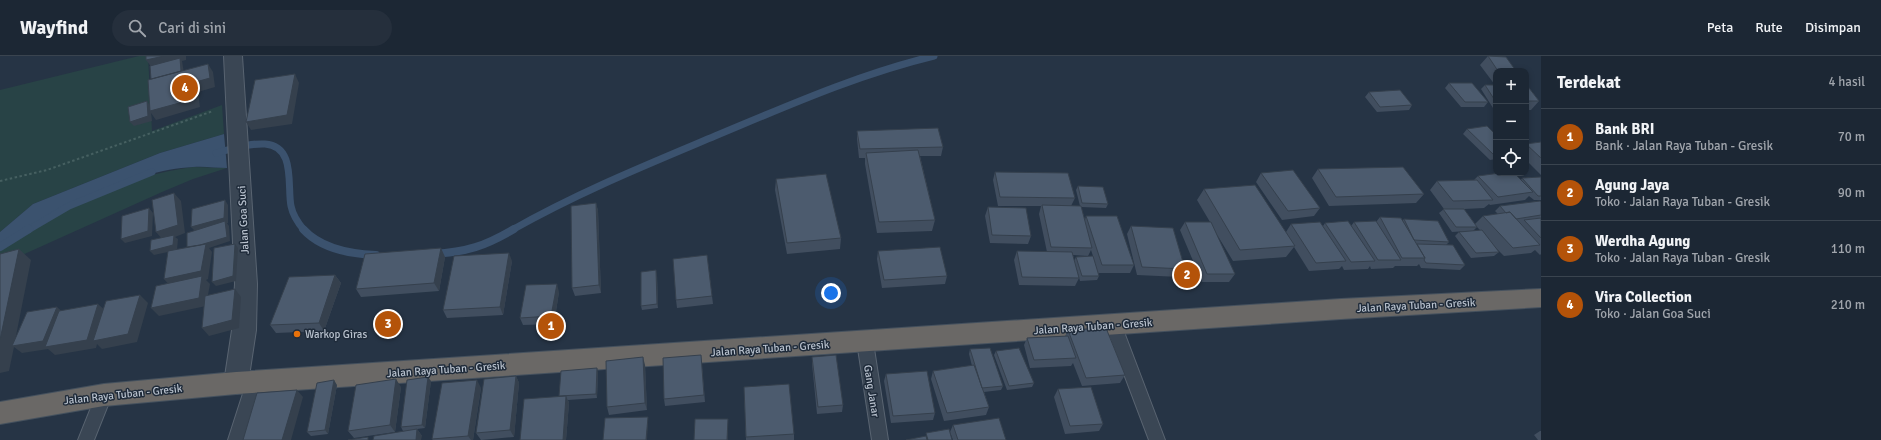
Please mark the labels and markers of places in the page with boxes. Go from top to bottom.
pin: 4 [172,73,198,103]
pin: 2 [1174,260,1200,290]
pin: 3 [375,309,401,339]
pin: 1 [538,311,564,341]
place label: Warkop Giras [305,328,367,341]
marker: Warkop Giras [292,329,302,339]

